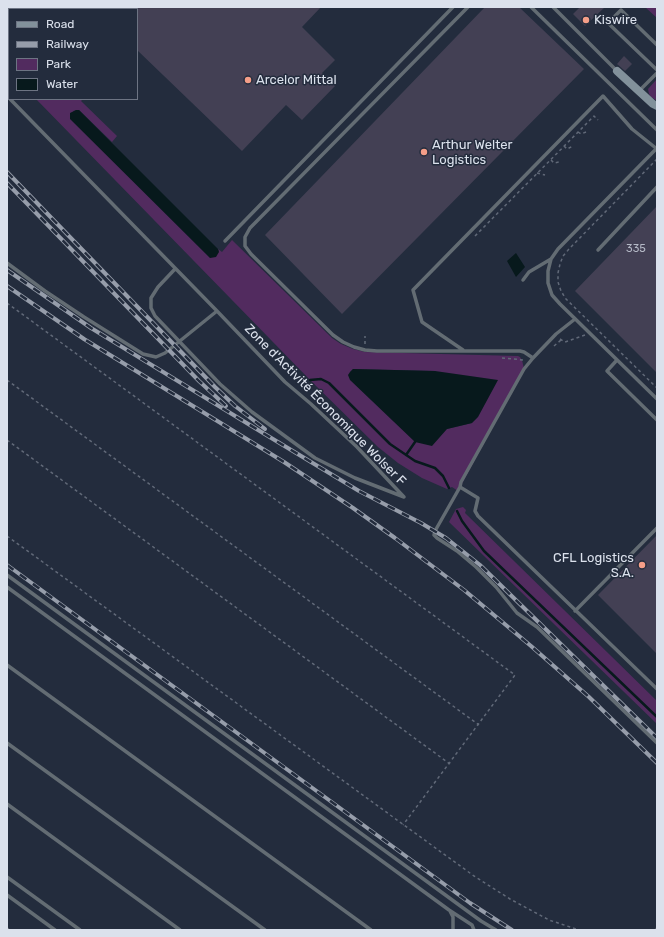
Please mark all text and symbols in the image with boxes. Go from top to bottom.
legend [8,8,138,100]
place label: Kiswire [594,12,637,28]
marker: Kiswire [581,15,591,25]
text: Road [46,17,74,31]
text: Railway [46,37,89,51]
text: Park [46,57,71,71]
place label: Arcelor Mittal [256,72,337,88]
marker: Arcelor Mittal [243,75,253,85]
text: Water [46,77,78,91]
place label: Arthur Welter Logistics [432,137,512,168]
marker: Arthur Welter Logistics [419,147,429,157]
house number: 335 [626,242,646,256]
street label: Zone d'Activité Économique Wolser F [241,321,409,489]
place label: CFL Logistics S.A. [553,550,634,581]
marker: CFL Logistics S.A. [637,560,647,570]

